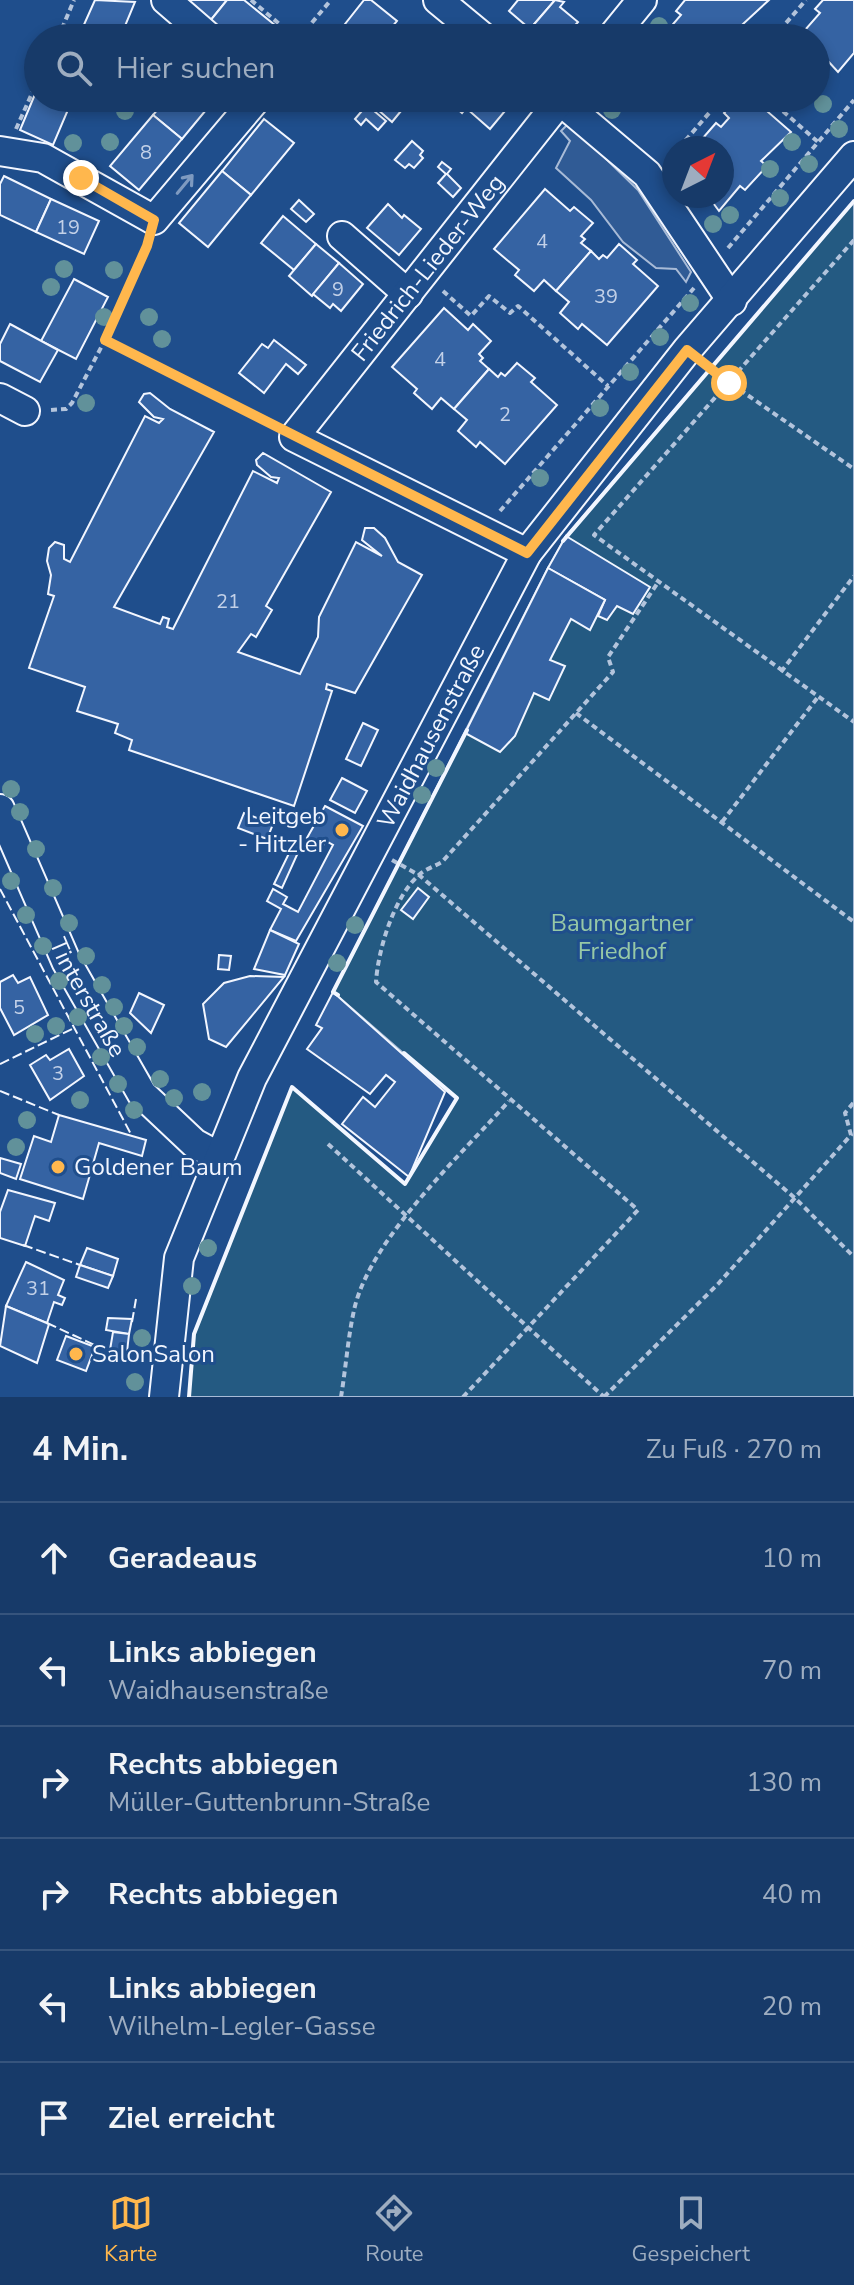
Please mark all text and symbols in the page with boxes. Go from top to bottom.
search box [24,24,830,112]
icon: search [52,46,96,90]
text: Hier suchen [116,48,275,89]
north arrow [662,136,734,208]
house number: 8 [140,139,152,166]
route end [63,160,99,196]
street label: Friedrich-Lieder-Weg [344,168,512,368]
one-way arrow [176,174,194,194]
house number: 19 [56,214,80,241]
house number: 4 [536,228,548,255]
house number: 9 [332,276,344,303]
house number: 39 [594,283,618,310]
house number: 4 [434,346,446,373]
route start [711,365,747,401]
house number: 2 [499,401,511,428]
house number: 21 [216,588,240,615]
street label: Waidhausenstraße [370,638,493,834]
place label: Leitgeb - Hitzler [238,800,326,860]
marker: Leitgeb - Hitzler [333,821,351,839]
park label: Baumgartner Friedhof [551,907,694,967]
street label: Tinterstraße [42,933,134,1063]
house number: 5 [13,994,25,1021]
house number: 3 [52,1060,64,1087]
place label: Goldener Baum [74,1151,243,1183]
marker: Goldener Baum [49,1158,67,1176]
house number: 31 [26,1275,50,1302]
place label: SalonSalon [92,1338,215,1370]
marker: SalonSalon [67,1345,85,1363]
text: 4 Min. [32,1426,128,1472]
text: Zu Fuß · 270 m [646,1432,822,1467]
icon: ahead [32,1536,76,1580]
text: Geradeaus [108,1538,257,1579]
text: 10 m [762,1541,822,1576]
text: Links abbiegen [108,1632,317,1673]
icon: left [32,1648,76,1692]
text: 70 m [762,1653,822,1688]
text: Waidhausenstraße [108,1673,329,1708]
text: Rechts abbiegen [108,1744,339,1785]
icon: right [32,1760,76,1804]
text: 130 m [746,1765,822,1800]
text: Müller-Guttenbrunn-Straße [108,1785,430,1820]
icon: right [32,1872,76,1916]
text: Rechts abbiegen [108,1874,339,1915]
text: 40 m [762,1877,822,1912]
text: Links abbiegen [108,1968,317,2009]
icon: left [32,1984,76,2028]
text: 20 m [762,1989,822,2024]
text: Wilhelm-Legler-Gasse [108,2009,376,2044]
icon: arrive [32,2096,76,2140]
text: Ziel erreicht [108,2098,274,2139]
tab: Karte [104,2191,157,2269]
tab: Route [365,2191,424,2269]
tab: Gespeichert [632,2191,750,2269]

